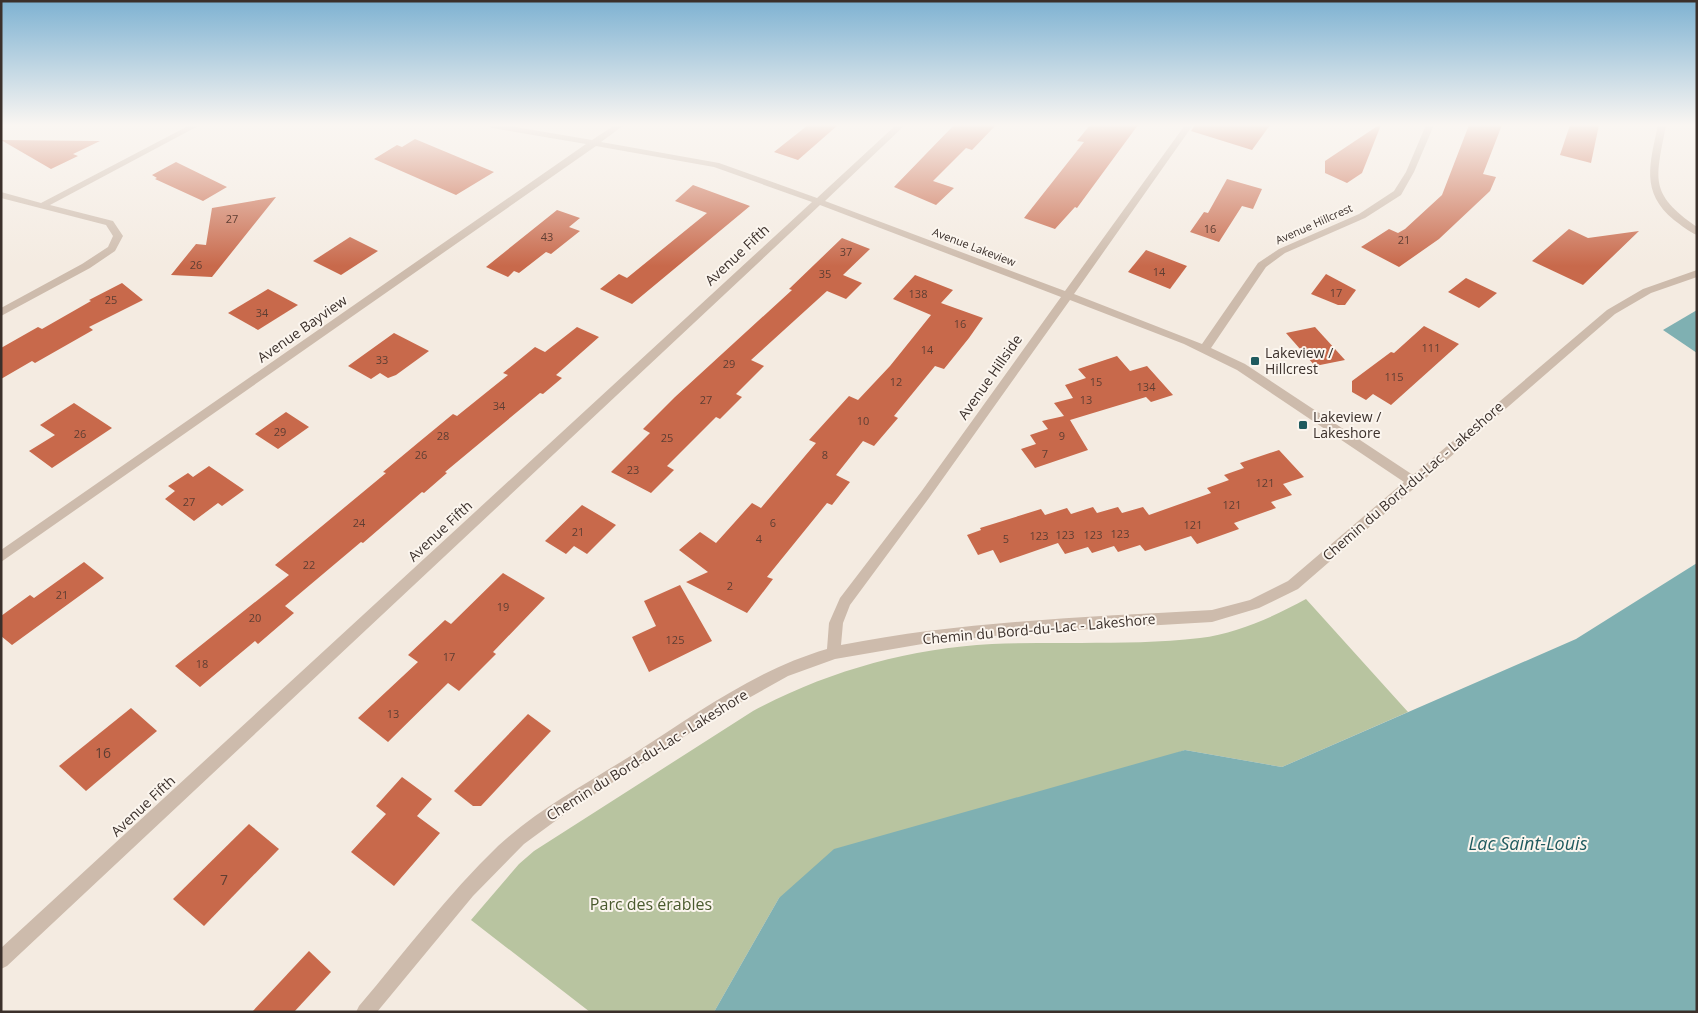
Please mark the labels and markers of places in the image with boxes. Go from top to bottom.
place label: Lakeview / Hillcrest [1265,343,1333,378]
marker: Lakeview / Hillcrest [1249,355,1261,367]
place label: Lakeview / Lakeshore [1313,407,1381,442]
marker: Lakeview / Lakeshore [1297,419,1309,431]

